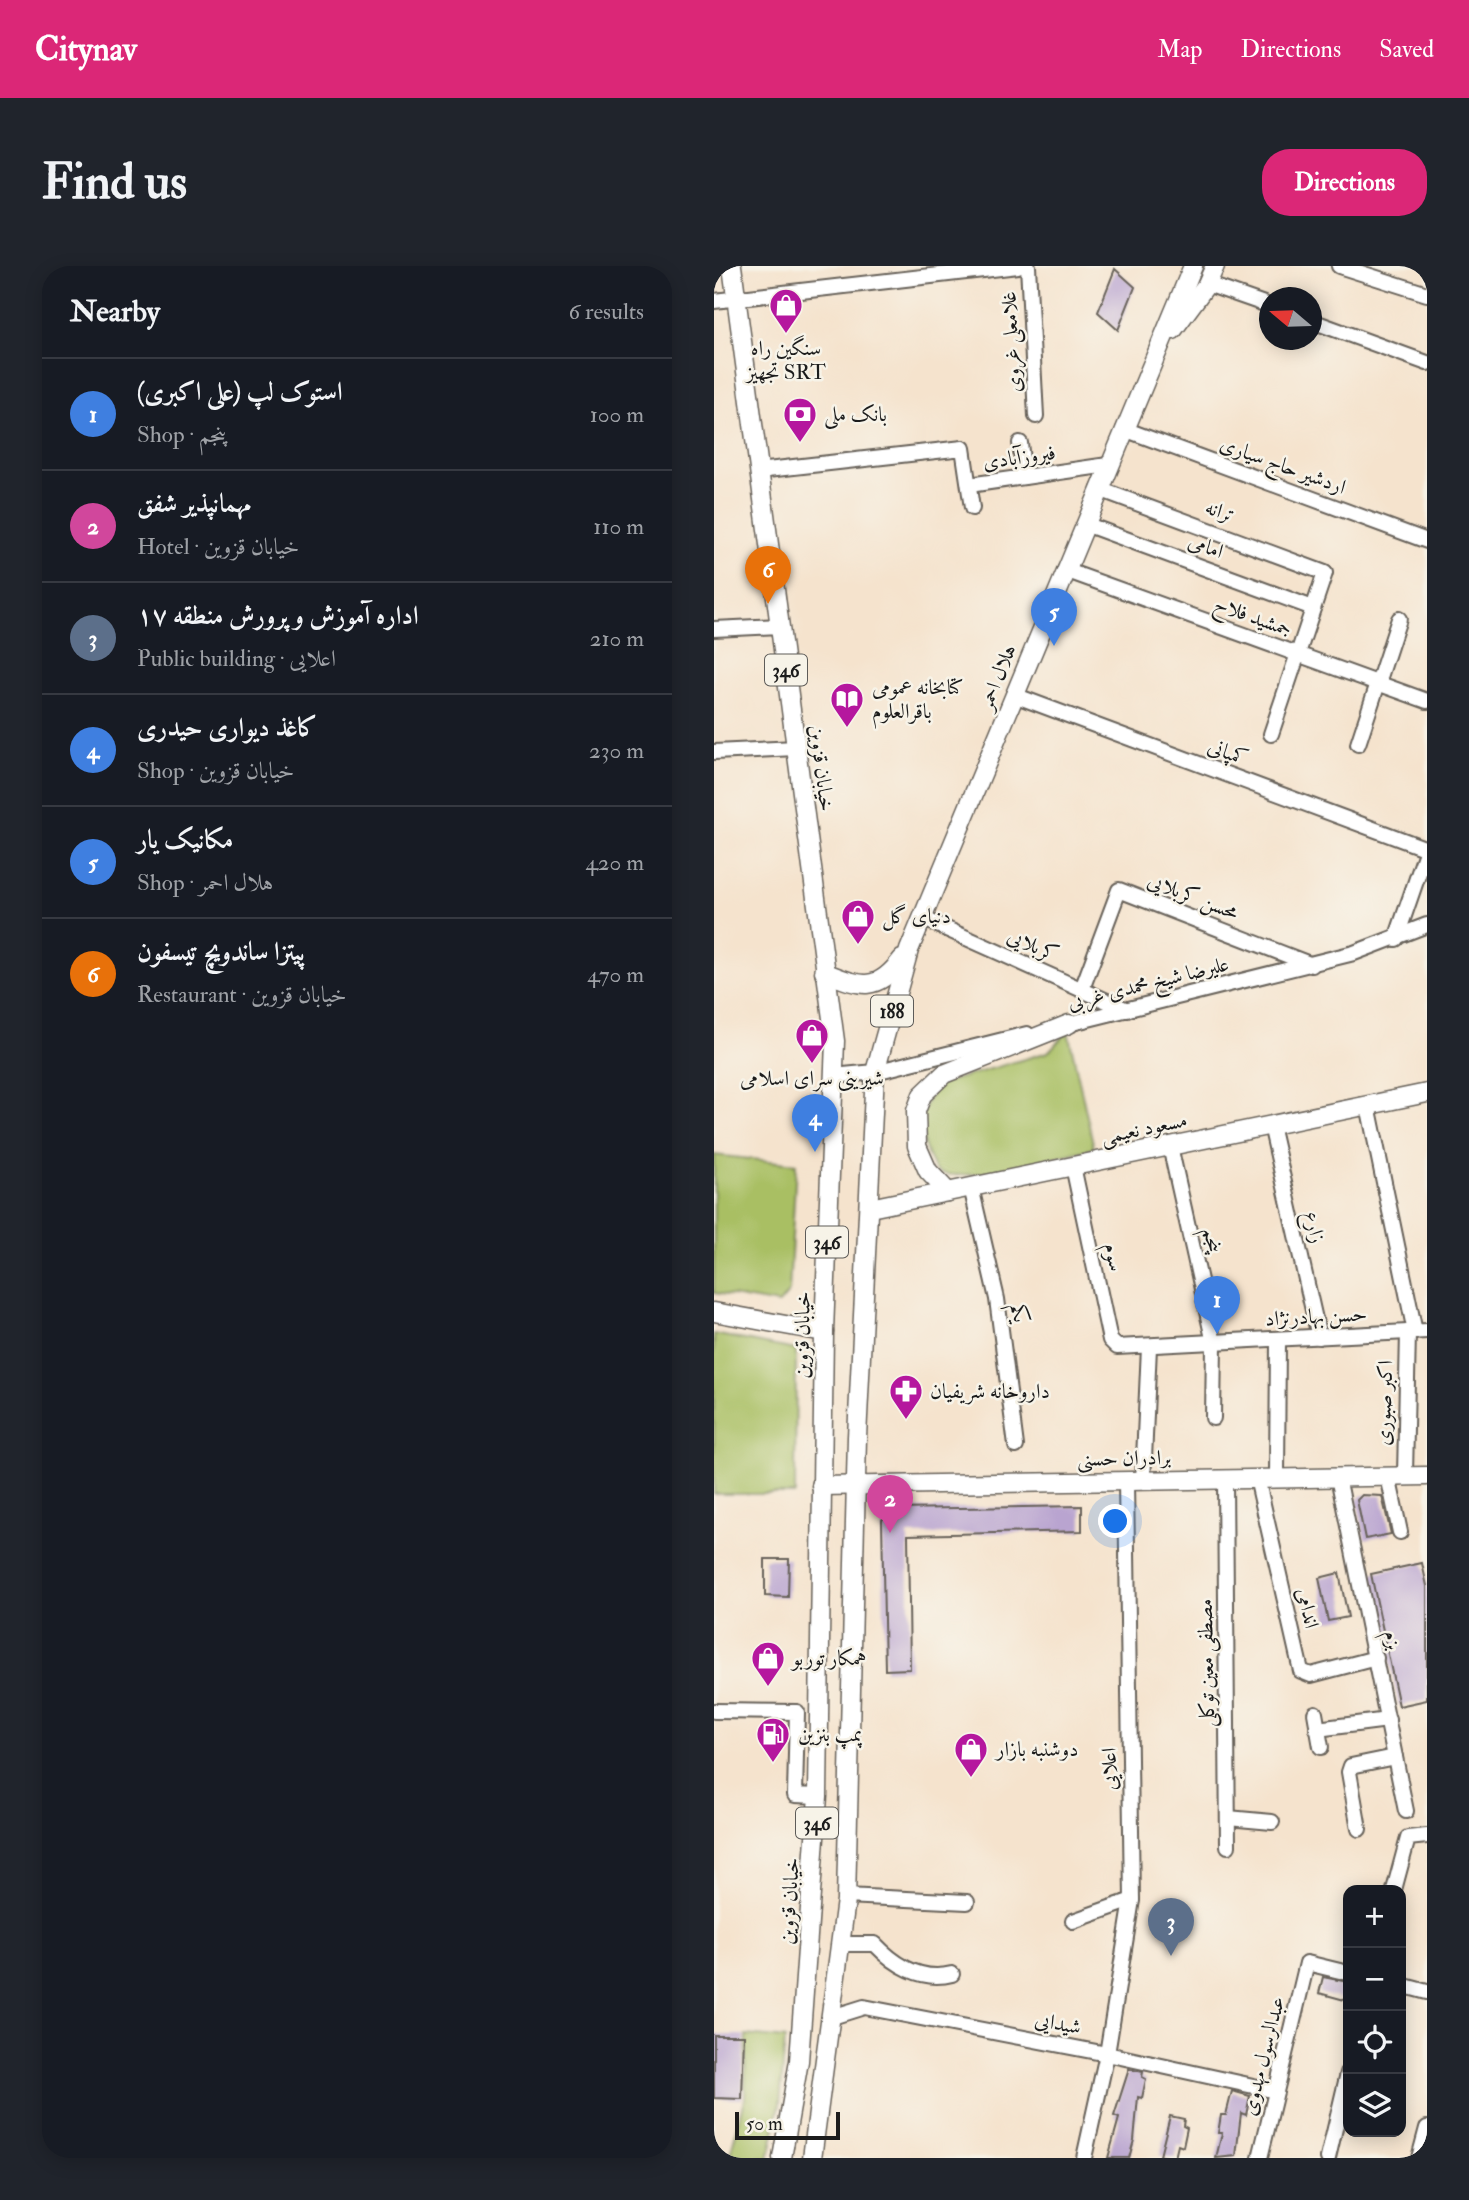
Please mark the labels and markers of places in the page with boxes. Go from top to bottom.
shop icon: سنگین راه تجهیز SRT [767,286,805,335]
place label: سنگین راه تجهیز SRT [744,335,826,386]
bank icon: بانک ملی [781,395,819,444]
place label: بانک ملی [824,401,887,430]
pin: 6 [745,546,791,604]
pin: 5 [1031,588,1077,646]
place label: کتابخانه عمومی باقرالعلوم [872,674,964,729]
library icon: کتابخانه عمومی باقرالعلوم [828,680,866,729]
shop icon: دنیای گل [839,897,877,946]
place label: دنیای گل [882,903,951,931]
shop icon: شیرینی سرای اسلامی [793,1016,831,1065]
place label: شیرینی سرای اسلامی [740,1065,884,1092]
pin: 4 [792,1094,838,1152]
pin: 1 [1194,1276,1240,1334]
pharmacy icon: داروخانه شریفیان [887,1372,925,1421]
place label: داروخانه شریفیان [930,1378,1050,1405]
pin: 2 [867,1475,913,1533]
shop icon: همکار توربو [749,1639,787,1688]
place label: همکار توربو [790,1645,866,1672]
fuel station icon: پمپ بنزین [754,1715,792,1764]
place label: پمپ بنزین [798,1721,863,1750]
shop icon: دوشنبه بازار [952,1730,990,1779]
place label: دوشنبه بازار [994,1736,1079,1763]
pin: 3 [1148,1898,1194,1956]

